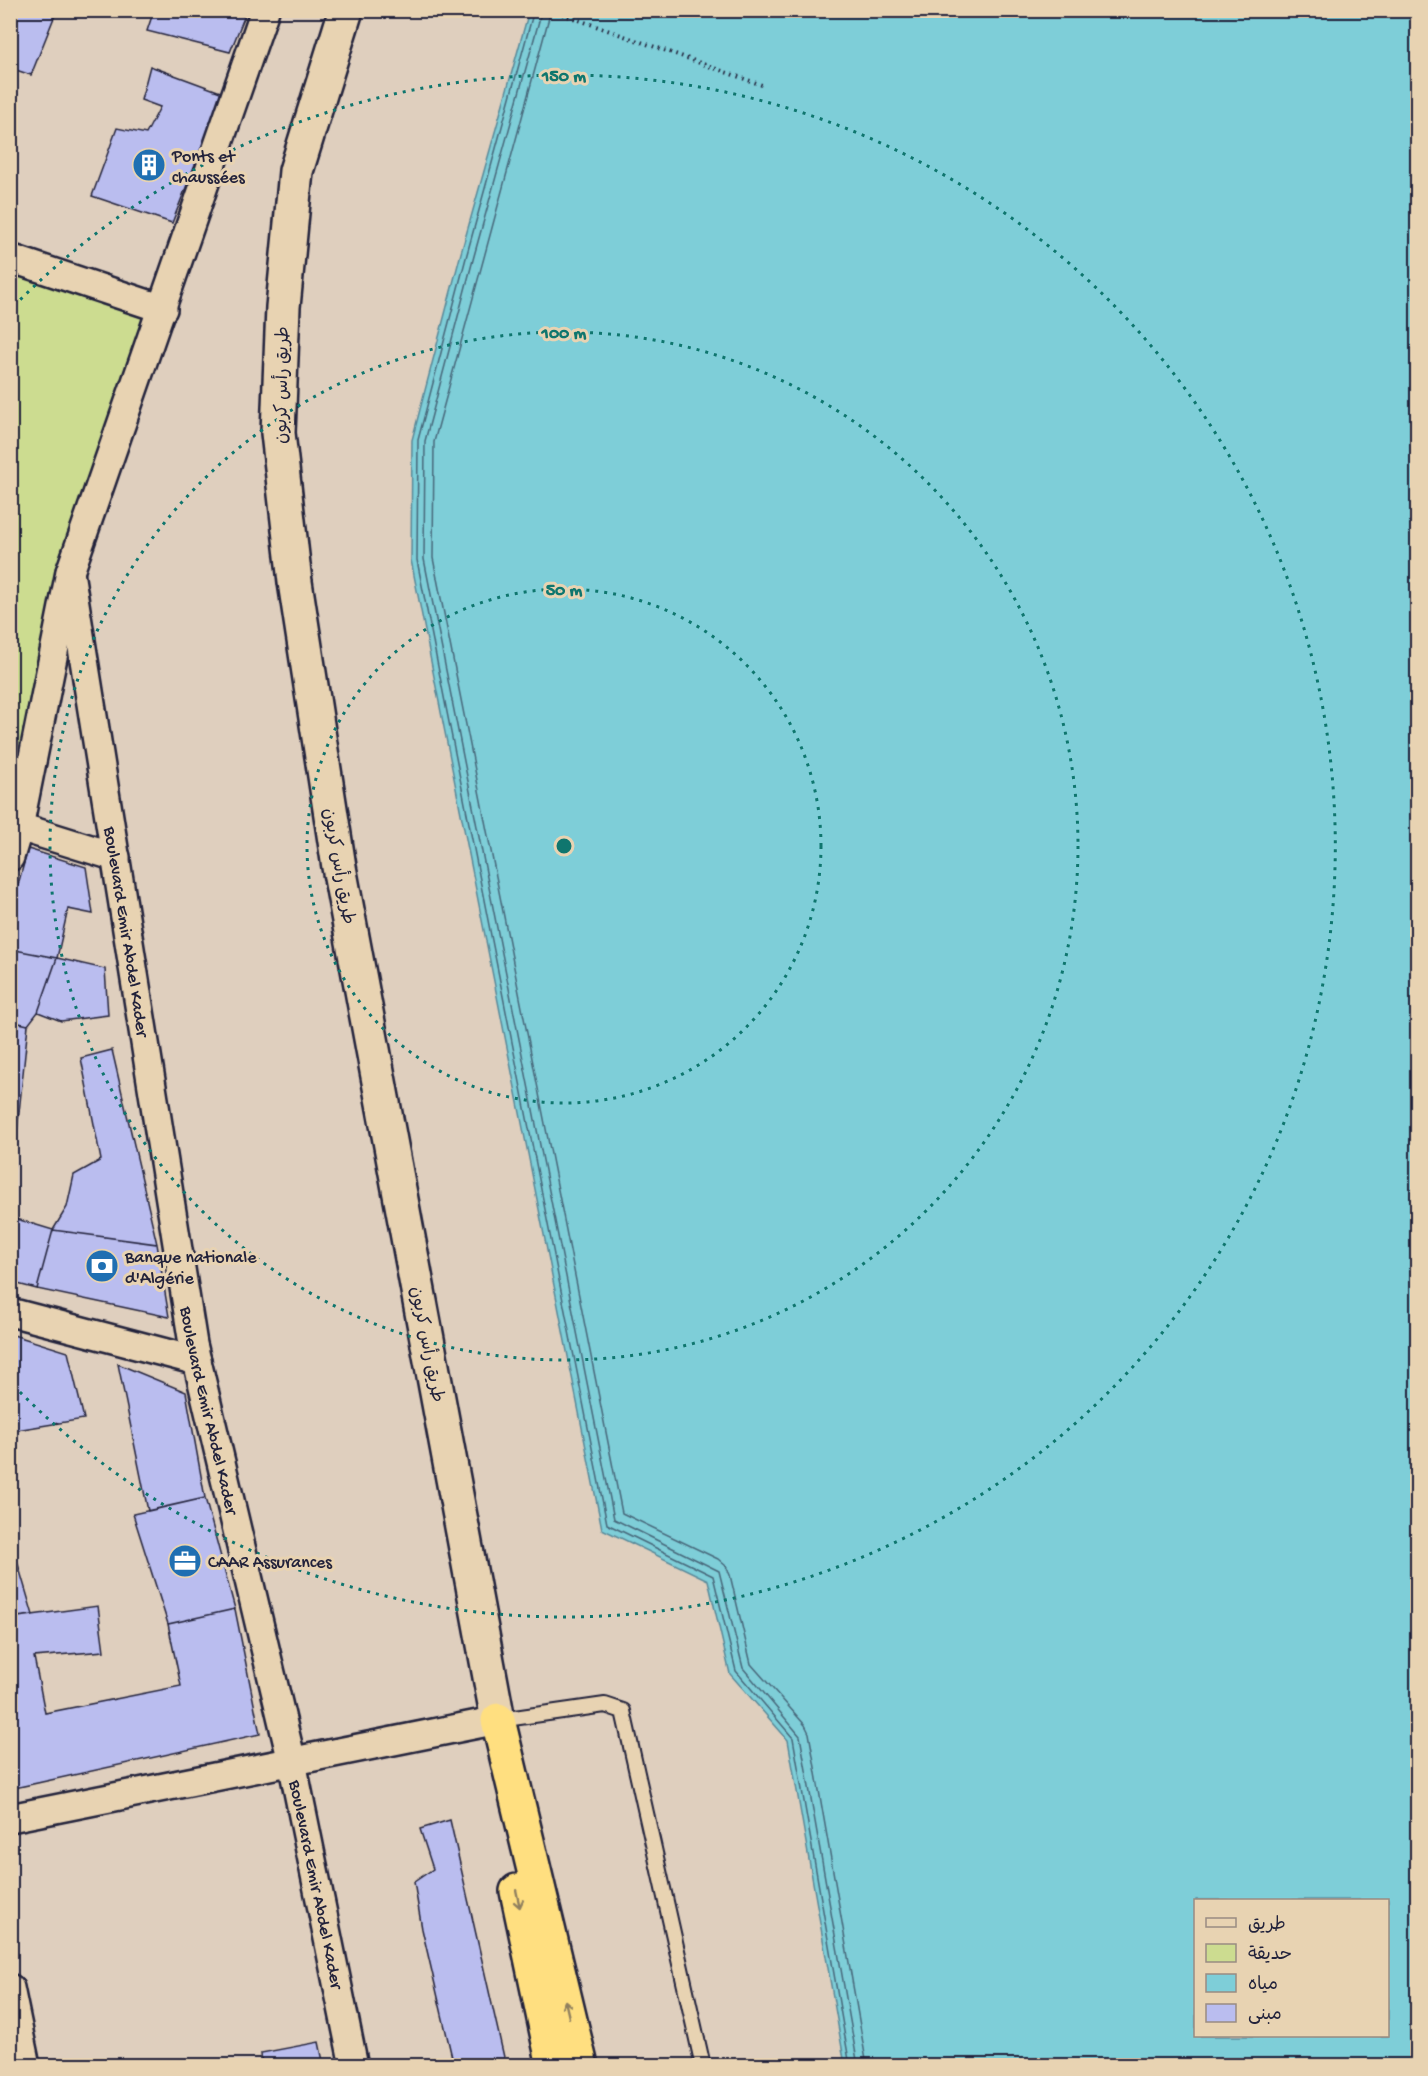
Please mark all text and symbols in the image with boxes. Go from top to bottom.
text: 150 m [541,67,586,88]
building icon: Ponts et chaussées [131,147,167,183]
place label: Ponts et chaussées [171,147,246,189]
text: 100 m [541,324,587,345]
street label: طريق رأس كربون [270,326,295,444]
text: 50 m [546,581,583,602]
street label: طريق رأس كربون [317,806,360,926]
street label: Boulevard Emir Abdel Kader [98,824,152,1040]
centre of rings [554,836,574,856]
bank icon: Banque nationale d'Algérie [84,1248,120,1284]
place label: Banque nationale d'Algérie [124,1248,257,1290]
street label: طريق رأس كربون [404,1284,449,1404]
street label: Boulevard Emir Abdel Kader [174,1304,241,1518]
office icon: CAAR Assurances [167,1543,203,1579]
place label: CAAR Assurances [208,1553,333,1574]
street label: Boulevard Emir Abdel Kader [283,1778,346,1992]
one-way arrow [513,1889,525,1908]
legend [1194,1899,1389,2037]
text: طريق [1248,1915,1286,1936]
text: حديقة [1248,1945,1292,1966]
text: مياه [1248,1975,1278,1996]
one-way arrow [561,1999,573,2018]
text: مبنى [1248,2005,1282,2026]

